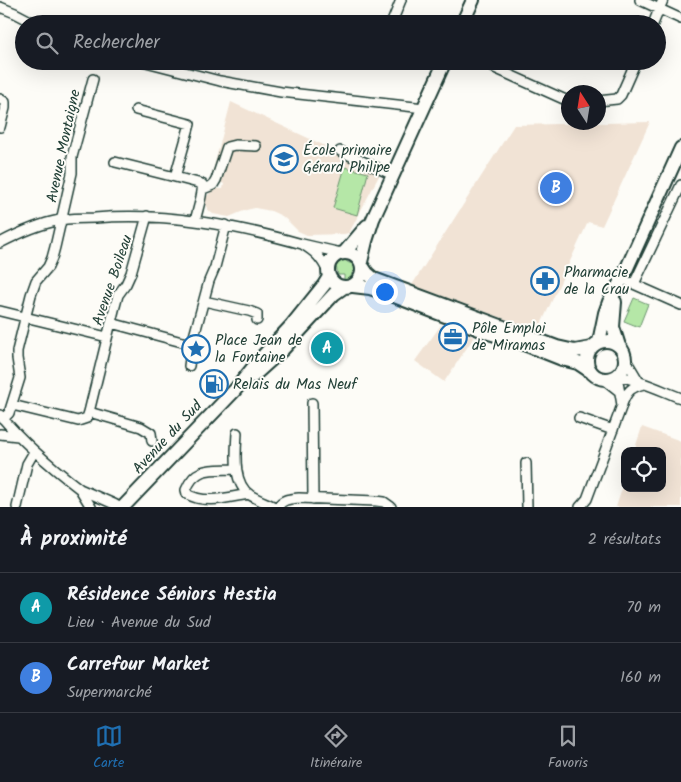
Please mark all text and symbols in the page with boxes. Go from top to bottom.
search box [15,15,666,70]
text: Rechercher [73,28,160,58]
icon: search [33,29,61,57]
north arrow [561,85,606,130]
street label: Avenue Montaigne [40,87,88,205]
place label: École primaire Gérard Philipe [303,139,392,180]
school or university icon: École primaire Gérard Philipe [269,144,299,174]
pin: B [540,169,572,207]
street label: Avenue Boileau [86,232,140,329]
place label: Pharmacie de la Crau [564,261,629,302]
pharmacy icon: Pharmacie de la Crau [530,266,560,296]
your location [372,279,398,305]
place label: Pôle Emploi de Miramas [472,317,547,358]
office icon: Pôle Emploi de Miramas [438,322,468,352]
place label: Place Jean de la Fontaine [215,329,303,370]
pin: A [311,329,343,367]
place icon: Place Jean de la Fontaine [181,334,211,364]
fuel station icon: Relais du Mas Neuf [199,369,229,399]
place label: Relais du Mas Neuf [233,373,358,397]
street label: Avenue du Sud [127,395,209,480]
map controls [621,447,666,492]
button: locate [621,447,666,492]
text: À proximité [20,523,127,556]
text: 2 résultats [588,527,661,552]
text: Résidence Séniors Hestia [67,580,277,610]
text: A [31,595,41,620]
text: 70 m [626,595,661,620]
text: Lieu · Avenue du Sud [67,610,211,635]
text: Carrefour Market [67,650,210,680]
text: B [31,665,41,690]
text: 160 m [620,665,661,690]
text: Supermarché [67,680,152,705]
tab: Carte [93,722,124,774]
tab: Itinéraire [310,722,362,774]
tab: Favoris [548,722,588,774]

